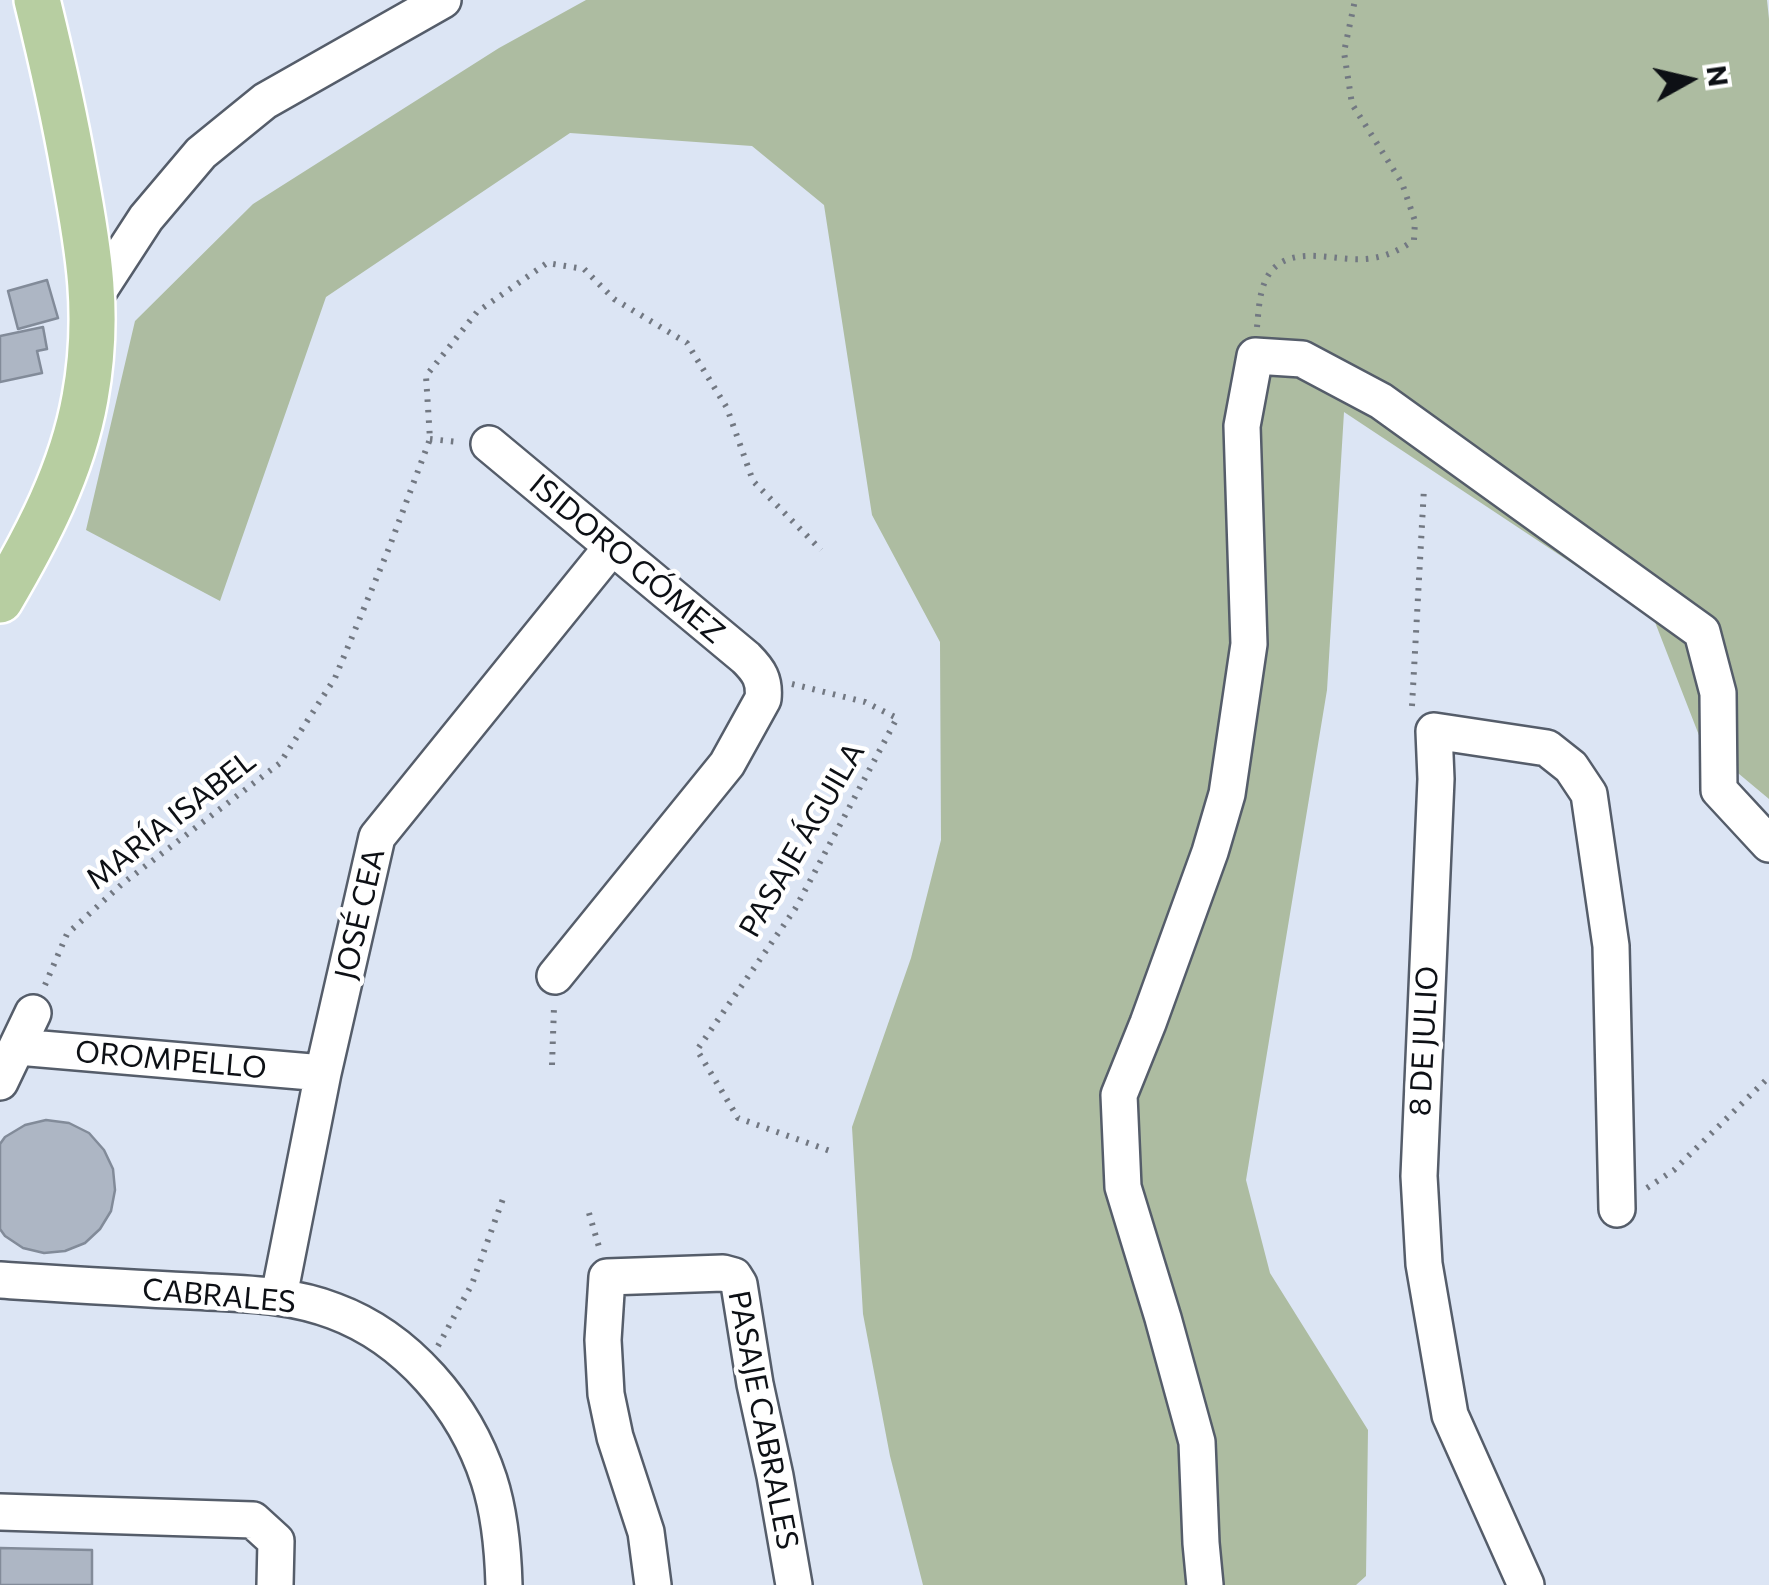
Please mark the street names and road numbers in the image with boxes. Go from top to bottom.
street label: ISIDORO GÓMEZ [522,467,732,651]
street label: PASAJE ÁGUILA [732,736,872,944]
street label: MARÍA ISABEL [79,743,263,897]
street label: JOSÉ CEA [327,845,393,983]
street label: 8 DE JULIO [1402,965,1446,1117]
street label: OROMPELLO [74,1034,268,1086]
street label: CABRALES [141,1271,297,1321]
street label: PASAJE CABRALES [720,1288,806,1552]

